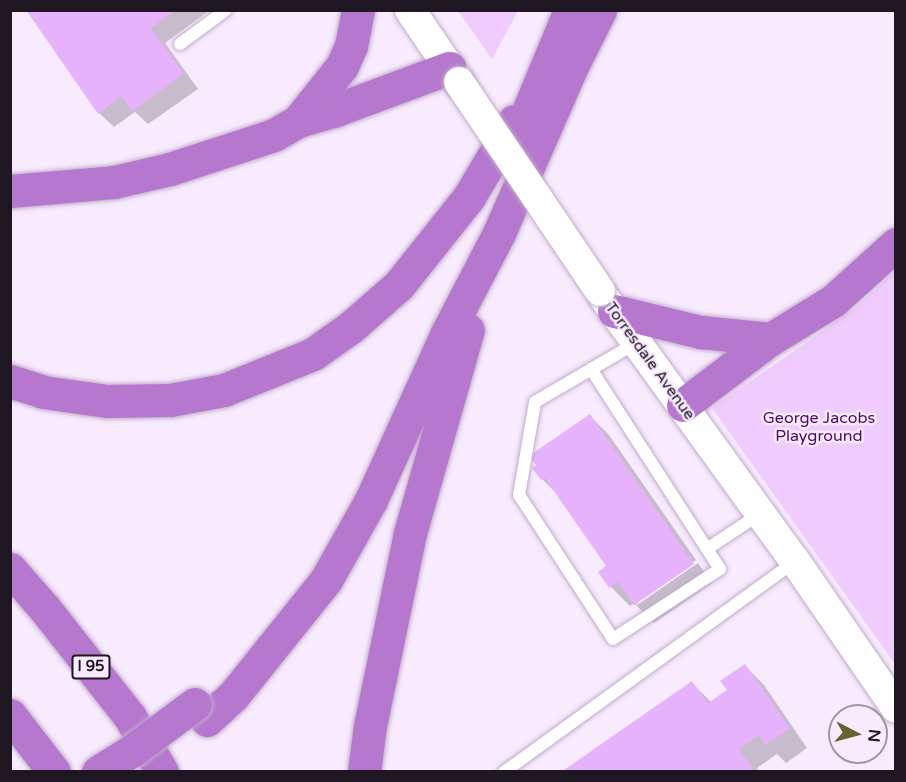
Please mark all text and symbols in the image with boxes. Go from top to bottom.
street label: Torresdale Avenue [601,298,699,424]
park label: George Jacobs Playground [763,408,875,446]
road number: I 95 [70,655,112,679]
north arrow [828,704,888,764]
text: N [863,728,885,743]

